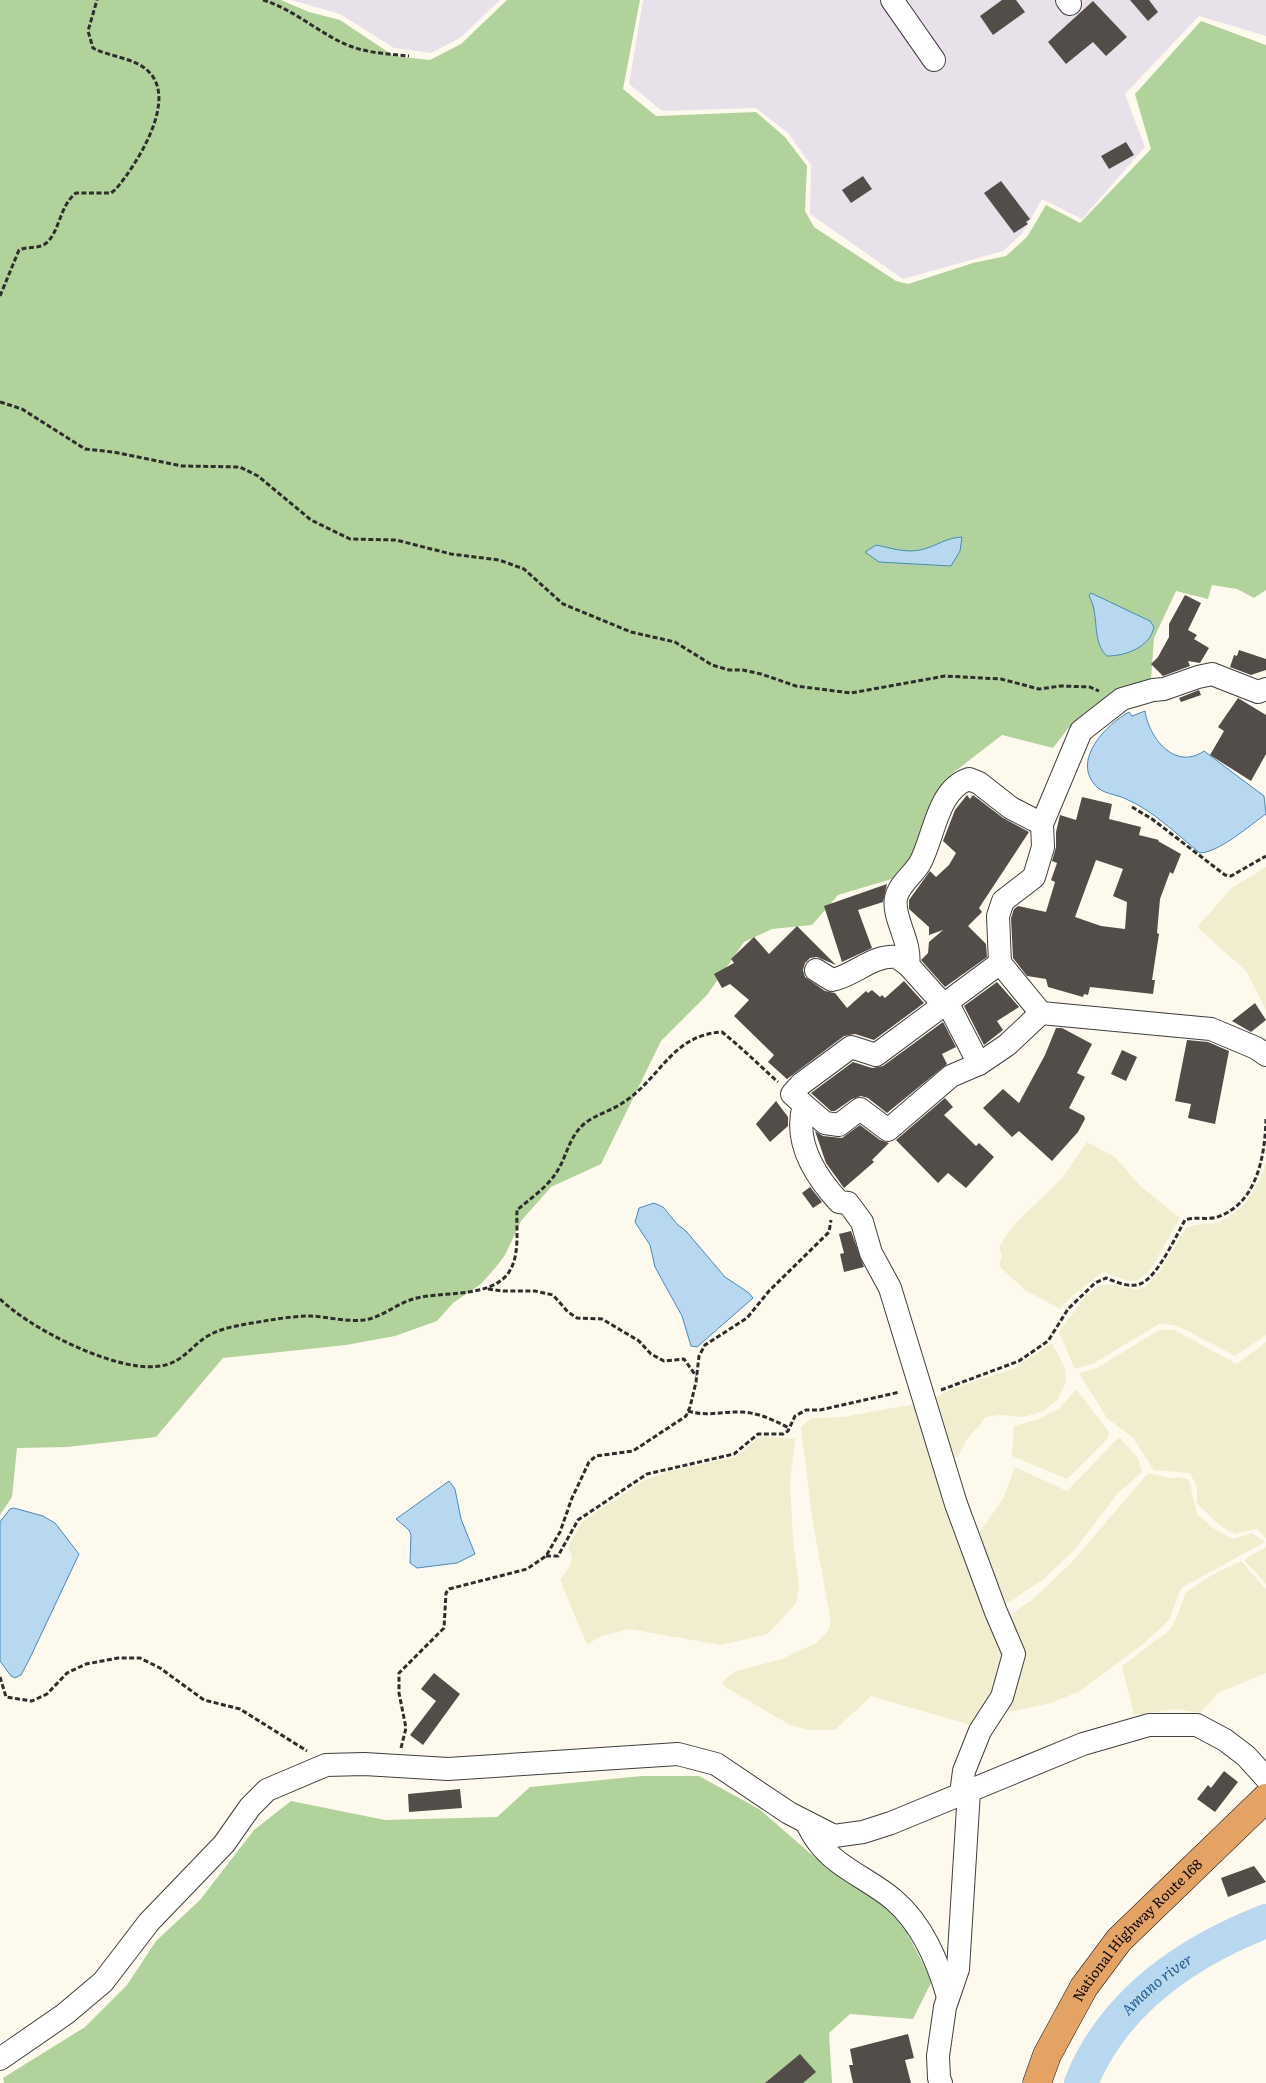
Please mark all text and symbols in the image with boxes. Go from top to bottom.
street label: National Highway Route 168 [1067,1854,1206,2005]
water label: Amano river [1115,1947,1196,2020]

